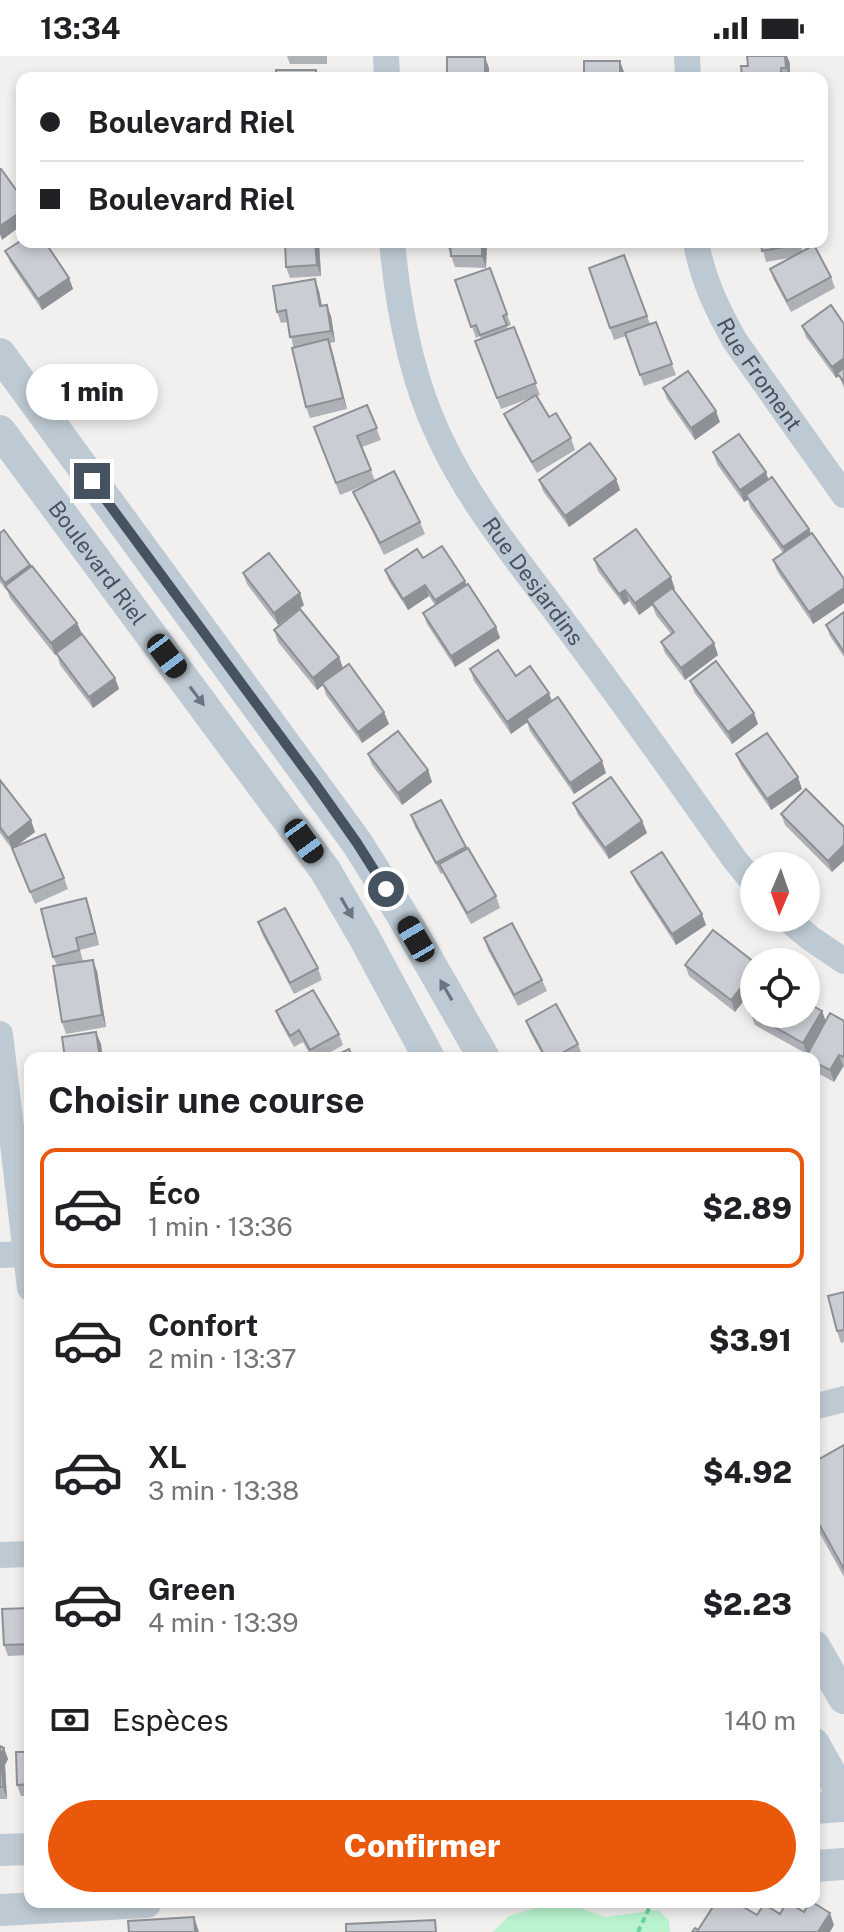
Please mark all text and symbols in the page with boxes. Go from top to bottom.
text: 13:34 [40,10,120,46]
text: Boulevard Riel [88,104,295,140]
text: Boulevard Riel [88,181,295,217]
street label: Rue Froment [712,313,807,436]
callout: 1 min [26,365,158,421]
text: 1 min [60,376,124,407]
route end [74,463,110,499]
street label: Boulevard Riel [43,496,152,630]
street label: Rue Desjardins [477,512,589,650]
car [143,630,191,682]
one-way arrow [189,685,204,706]
car [280,815,328,867]
north arrow [740,852,820,932]
map controls [740,852,820,1028]
route start [368,871,404,907]
one-way arrow [340,897,354,919]
car [394,912,438,966]
button: locate [740,948,820,1028]
one-way arrow [439,979,453,1001]
text: Choisir une course [48,1079,365,1121]
icon: car [52,1172,124,1244]
text: Éco [148,1175,201,1211]
text: $2.89 [702,1190,792,1226]
text: 1 min · 13:36 [148,1211,293,1242]
icon: car [52,1304,124,1376]
text: Confort [148,1307,258,1343]
text: $3.91 [709,1322,792,1358]
text: 2 min · 13:37 [148,1343,297,1374]
icon: car [52,1436,124,1508]
text: XL [148,1439,187,1475]
text: $4.92 [703,1454,792,1490]
text: 3 min · 13:38 [148,1475,299,1506]
icon: car [52,1568,124,1640]
text: Green [148,1571,235,1607]
text: $2.23 [702,1586,792,1622]
text: 4 min · 13:39 [148,1607,298,1638]
icon: cash [48,1698,92,1742]
text: Espèces [112,1702,229,1738]
text: 140 m [724,1705,796,1736]
button: Confirmer [48,1800,796,1892]

